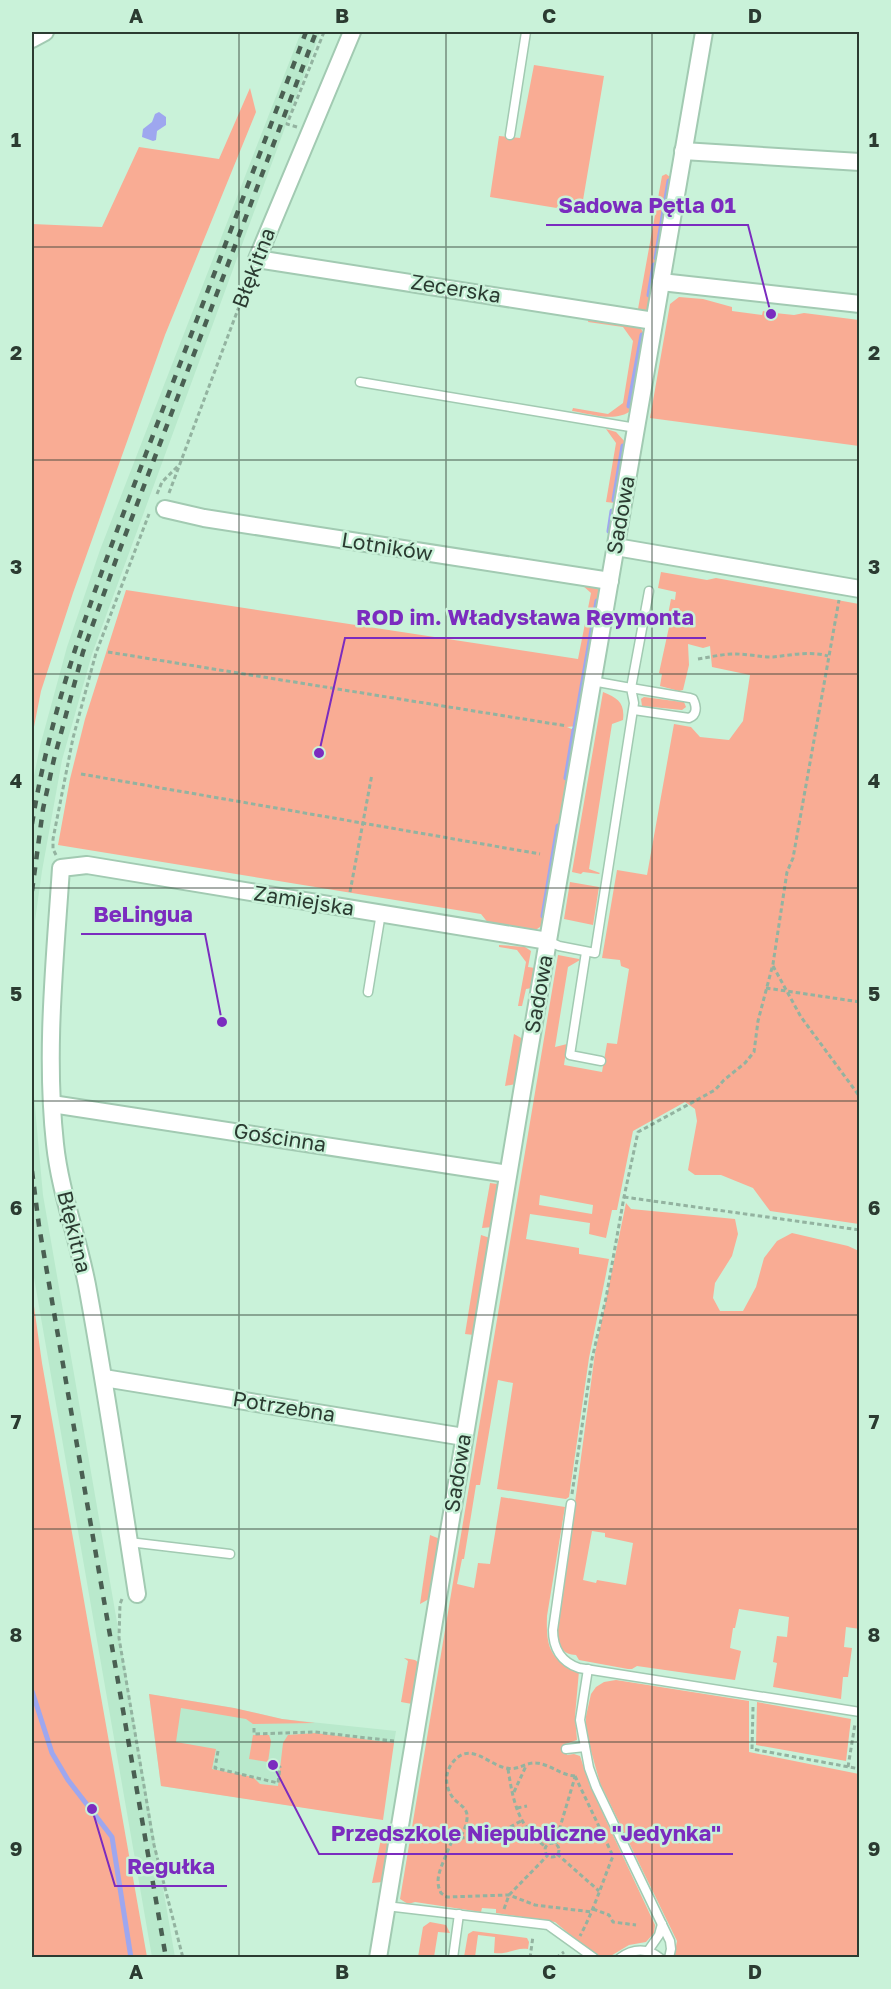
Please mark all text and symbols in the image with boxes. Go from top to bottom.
text: A [129,3,143,27]
text: B [335,3,349,27]
text: C [542,3,556,27]
text: D [748,3,762,27]
text: 1 [11,127,21,151]
text: 1 [869,127,879,151]
callout: Sadowa Pętla 01 [546,185,748,225]
text: Sadowa Pętla 01 [558,191,736,218]
street label: Błękitna [226,224,280,311]
street label: Zecerska [409,268,503,308]
text: 2 [10,340,22,364]
text: 2 [868,340,880,364]
street label: Sadowa [600,474,640,556]
street label: Lotników [340,526,435,566]
text: 3 [10,554,22,578]
text: 3 [868,554,880,578]
callout: ROD im. Władysława Reymonta [345,598,706,638]
text: ROD im. Władysława Reymonta [356,603,694,630]
text: 4 [10,768,22,792]
text: 4 [868,768,880,792]
street label: Zamiejska [252,879,356,921]
callout: BeLingua [81,894,205,934]
text: BeLingua [93,900,193,927]
street label: Sadowa [518,953,558,1035]
text: 5 [10,981,22,1005]
text: 5 [868,981,880,1005]
street label: Gościnna [232,1117,328,1157]
street label: Błękitna [52,1188,98,1276]
text: 6 [10,1195,22,1219]
text: 6 [868,1195,880,1219]
street label: Potrzebna [231,1385,337,1427]
text: 7 [11,1409,22,1433]
text: 7 [869,1409,880,1433]
street label: Sadowa [438,1432,476,1514]
text: 8 [10,1622,22,1646]
text: 8 [868,1622,880,1646]
callout: Przedszkole Niepubliczne "Jedynka" [319,1814,733,1854]
text: Przedszkole Niepubliczne "Jedynka" [331,1819,721,1846]
text: 9 [10,1836,22,1860]
text: 9 [868,1836,880,1860]
callout: Regułka [115,1846,227,1886]
text: Regułka [127,1852,215,1879]
text: A [129,1959,143,1983]
text: B [335,1959,349,1983]
text: C [542,1959,556,1983]
text: D [748,1959,762,1983]

